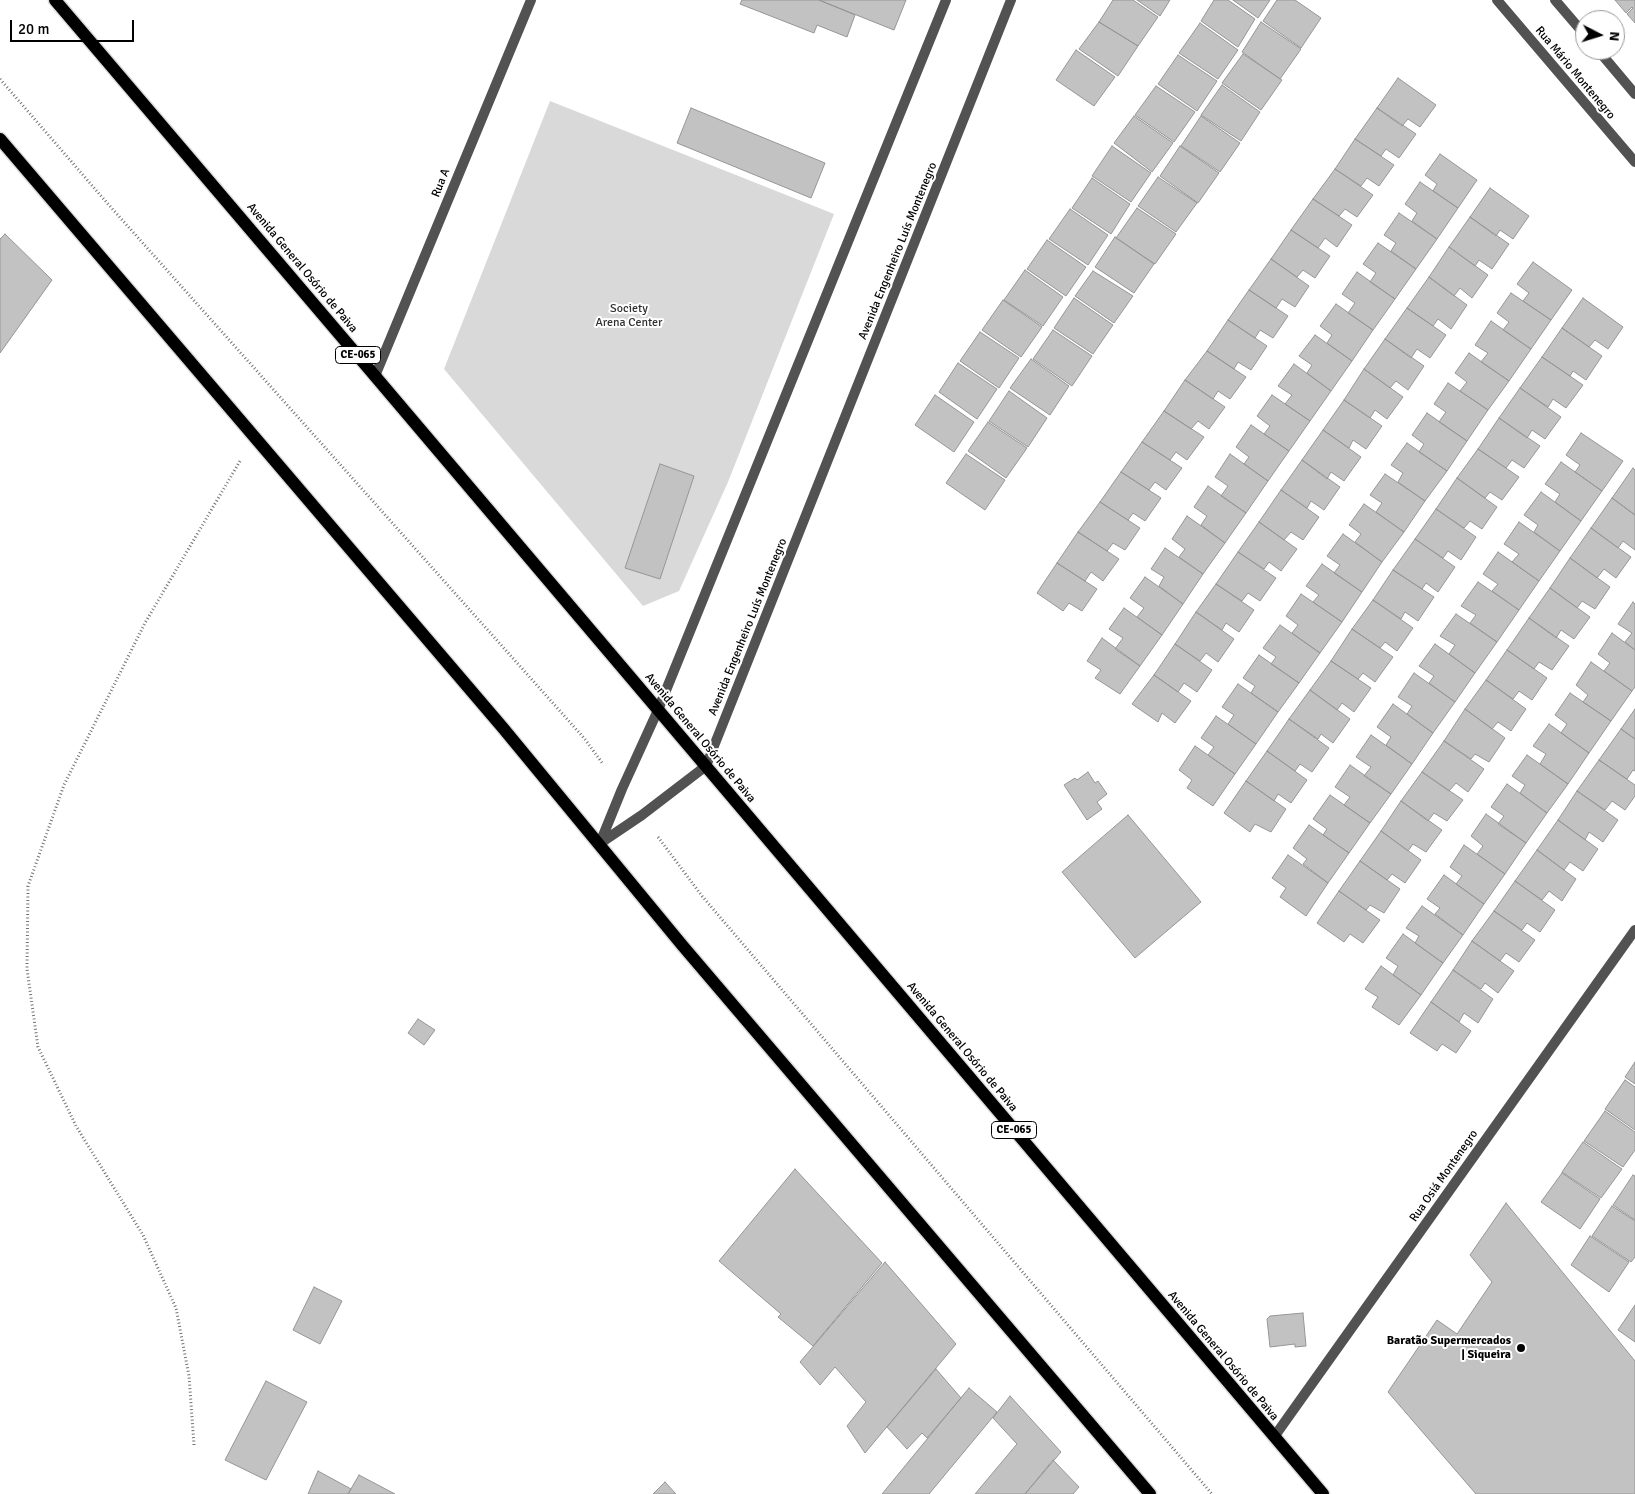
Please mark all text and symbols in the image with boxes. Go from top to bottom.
scale bar [12,10,136,42]
north arrow [1575,10,1625,60]
text: 20 m [18,20,49,38]
street label: Rua Mário Montenegro [1532,24,1618,122]
text: N [1606,31,1623,42]
street label: Avenida Engenheiro Luís Montenegro [856,160,940,342]
street label: Rua A [429,167,453,199]
street label: Avenida General Osório de Paiva [244,200,360,336]
park label: Society Arena Center [595,302,663,330]
road number: CE-065 [336,346,380,364]
street label: Avenida Engenheiro Luís Montenegro [706,536,790,718]
street label: Avenida General Osório de Paiva [642,670,758,806]
street label: Avenida General Osório de Paiva [904,979,1020,1115]
road number: CE-065 [992,1122,1036,1138]
street label: Rua Osiá Montenegro [1407,1127,1481,1225]
street label: Avenida General Osório de Paiva [1165,1288,1281,1424]
place label: Baratão Supermercados | Siqueira [1387,1334,1511,1362]
marker: Baratão Supermercados | Siqueira [1515,1342,1527,1354]

